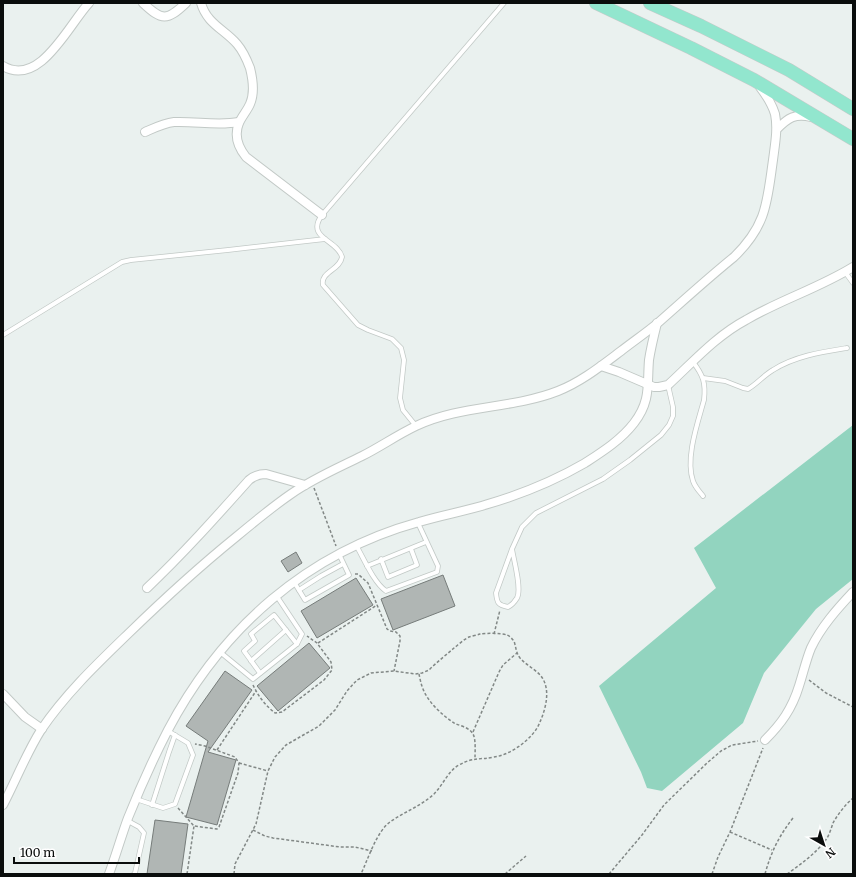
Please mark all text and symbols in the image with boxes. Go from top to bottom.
north arrow [804,825,844,865]
scale bar [14,839,139,865]
text: 100 m [20,845,55,860]
text: N [822,845,838,861]

